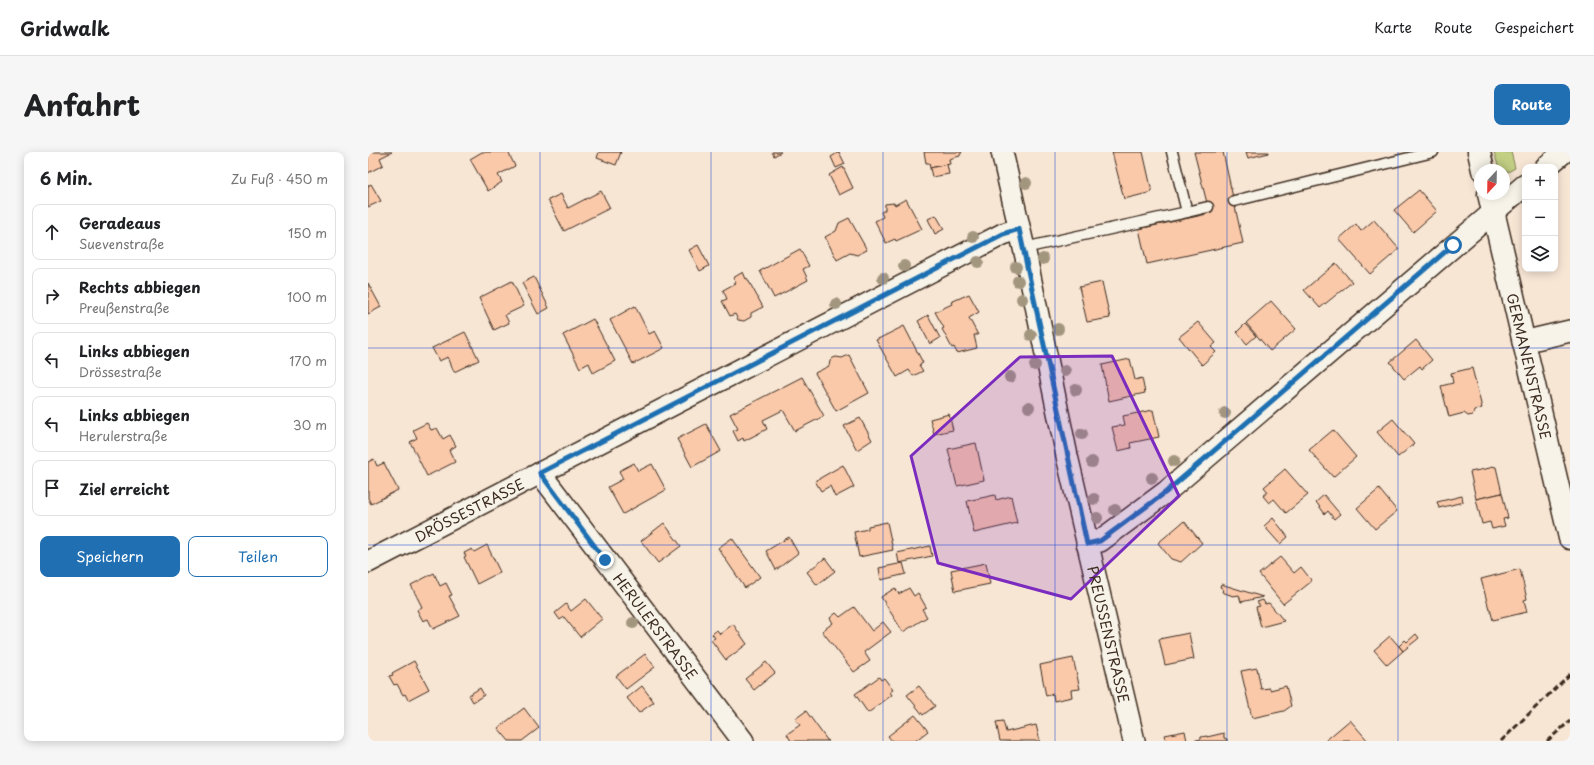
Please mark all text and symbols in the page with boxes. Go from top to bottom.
text: Gridwalk [20,14,110,42]
text: Karte [1374,17,1412,38]
text: Route [1434,17,1472,38]
text: Gespeichert [1494,17,1574,38]
text: Anfahrt [24,83,140,126]
button: Route [1494,84,1570,125]
north arrow [1474,164,1510,200]
map controls [1522,164,1558,272]
button: + [1522,164,1558,200]
text: 6 Min. [40,165,92,191]
text: Zu Fuß · 450 m [231,169,328,188]
button: − [1522,200,1558,236]
text: Geradeaus [79,211,161,234]
icon: ahead [41,221,63,243]
text: 150 m [288,223,327,242]
text: Suevenstraße [79,234,164,253]
route start [1444,236,1462,254]
button: layers [1522,236,1558,272]
text: Rechts abbiegen [79,275,200,298]
icon: right [41,285,63,307]
text: 100 m [287,287,327,306]
street label: GERMANENSTRASSE [1502,291,1557,442]
text: Preußenstraße [79,298,170,317]
text: Links abbiegen [79,339,190,362]
icon: left [41,349,63,371]
text: 170 m [289,351,327,370]
text: Drössestraße [79,362,162,381]
text: Links abbiegen [79,403,190,426]
icon: left [41,413,63,435]
text: 30 m [293,415,327,434]
text: Herulerstraße [79,426,167,445]
street label: DRÖSSESTRASSE [411,473,528,547]
icon: arrive [41,477,63,499]
text: Ziel erreicht [79,477,170,500]
button: Speichern [40,536,180,577]
button: Teilen [188,536,328,577]
route end [596,551,614,569]
street label: PREUSSENSTRASSE [1083,564,1135,705]
street label: HERULERSTRASSE [609,568,703,684]

